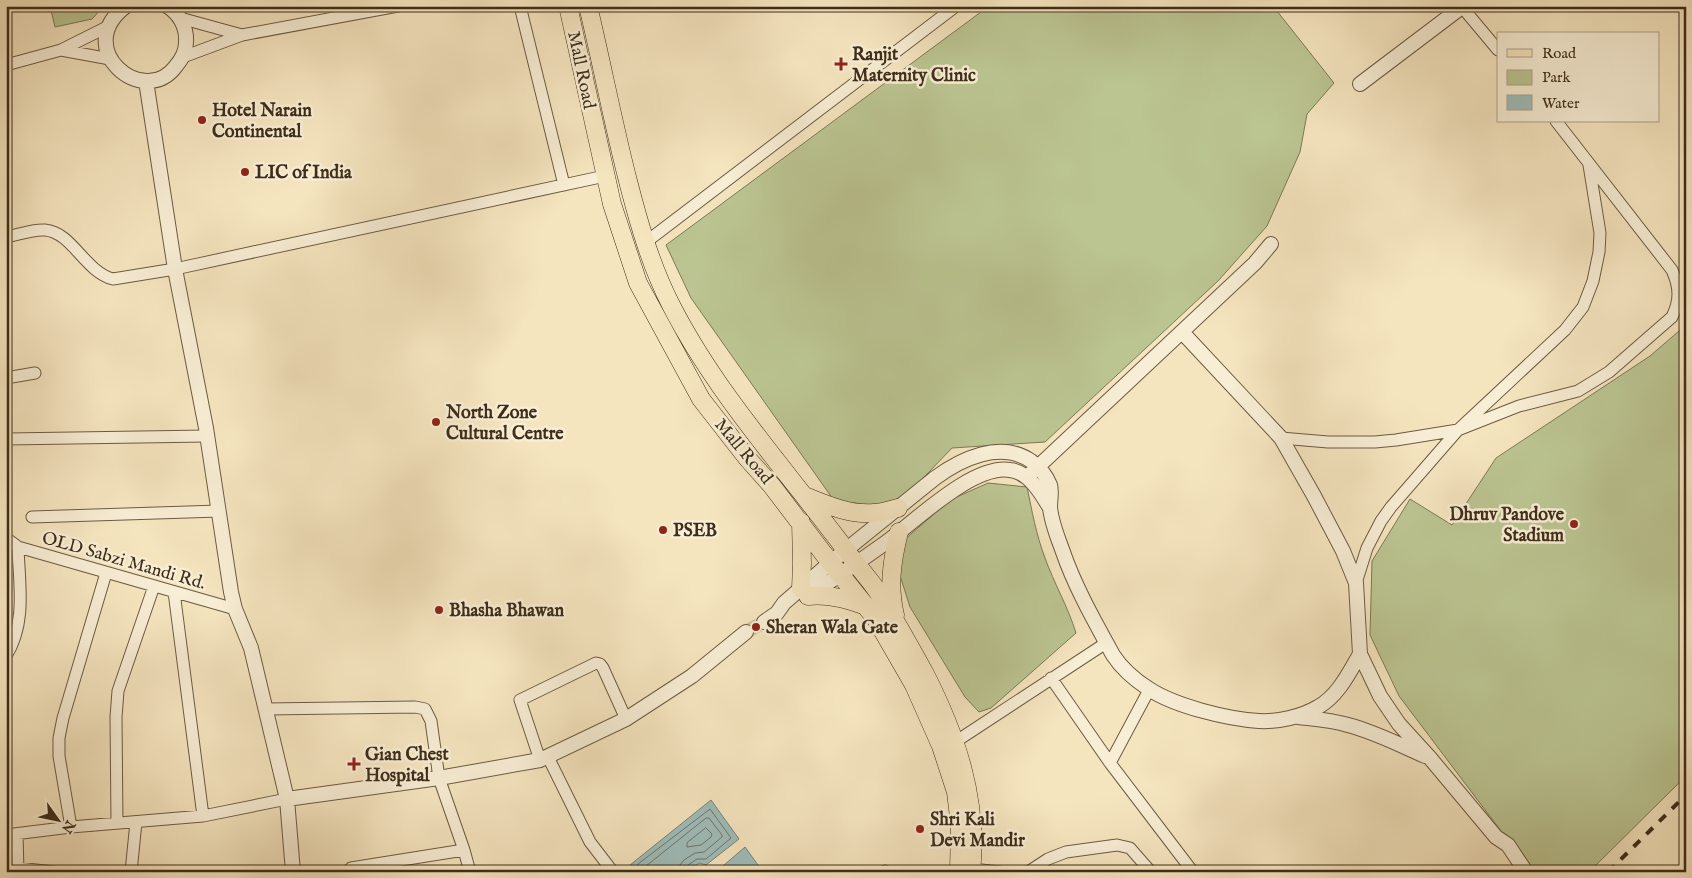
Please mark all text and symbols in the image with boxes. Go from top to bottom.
street label: Mall Road [561,29,600,112]
legend [1497,32,1660,122]
place label: Ranjit Maternity Clinic [852,44,976,88]
text: Road [1542,44,1577,63]
marker: Ranjit Maternity Clinic [834,57,848,71]
text: Park [1542,68,1572,87]
text: Water [1542,94,1580,113]
place label: Hotel Narain Continental [212,100,312,144]
marker: Hotel Narain Continental [196,114,208,126]
place label: LIC of India [255,162,353,185]
marker: LIC of India [239,166,251,178]
place label: North Zone Cultural Centre [445,402,564,446]
street label: Mall Road [709,414,777,490]
marker: North Zone Cultural Centre [430,416,442,428]
place label: Dhruv Pandove Stadium [1449,504,1565,548]
marker: Dhruv Pandove Stadium [1568,518,1580,530]
place label: PSEB [673,520,717,543]
marker: PSEB [657,524,669,536]
street label: OLD Sabzi Mandi Rd. [39,527,208,596]
place label: Bhasha Bhawan [449,600,565,623]
marker: Bhasha Bhawan [433,604,445,616]
place label: Sheran Wala Gate [766,617,899,640]
marker: Sheran Wala Gate [750,621,762,633]
place label: Gian Chest Hospital [365,744,449,788]
marker: Gian Chest Hospital [347,757,361,771]
north arrow [32,796,82,846]
place label: Shri Kali Devi Mandir [930,809,1025,853]
text: N [57,816,79,837]
marker: Shri Kali Devi Mandir [914,823,926,835]

